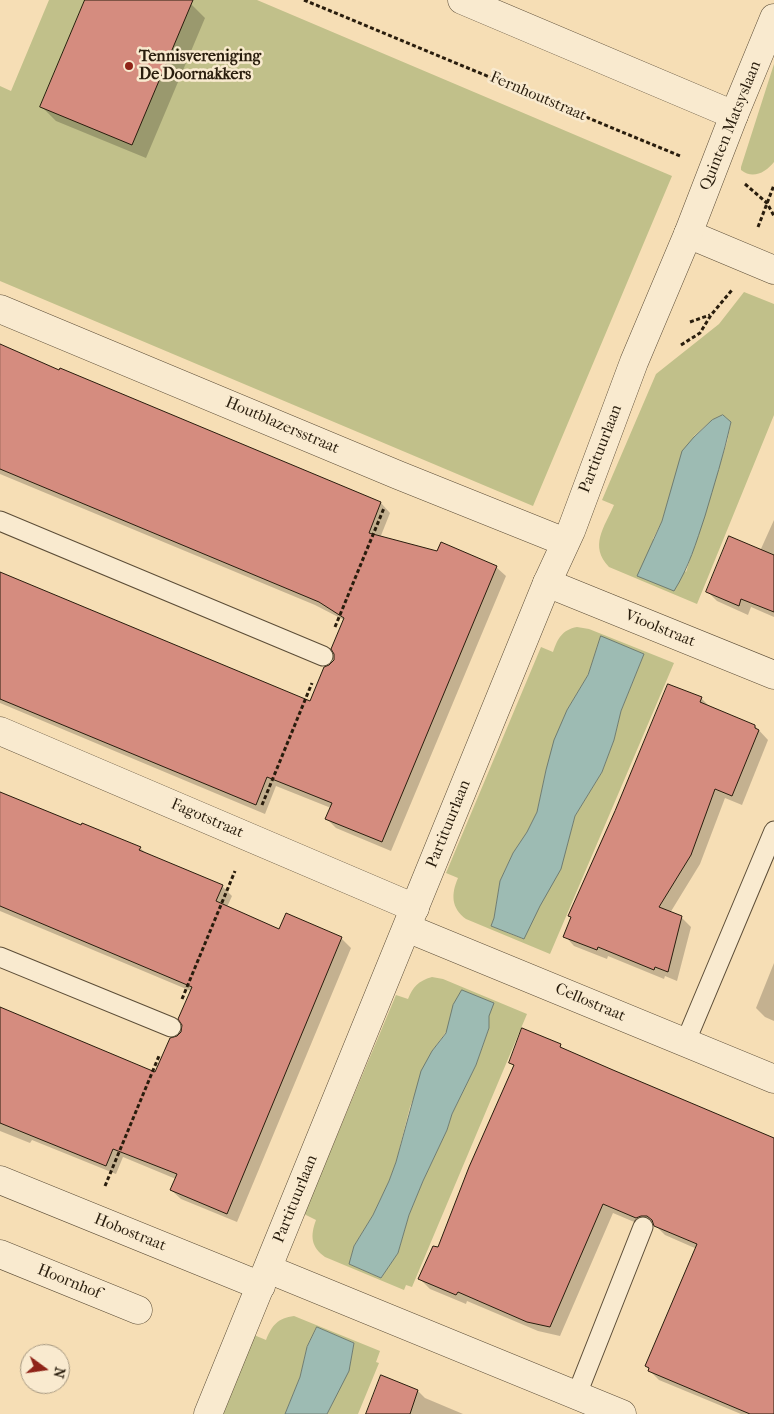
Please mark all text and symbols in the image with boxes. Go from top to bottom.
place label: Tennisvereniging De Doornakkers [139,47,261,85]
street label: Quinten Matsyslaan [696,58,766,194]
marker: Tennisvereniging De Doornakkers [123,60,135,72]
street label: Fernhoutstraat [487,68,589,126]
street label: Houtblazersstraat [222,393,342,459]
street label: Partituurlaan [575,402,627,496]
street label: Vioolstraat [622,606,698,652]
street label: Partituurlaan [423,777,475,871]
street label: Fagotstraat [168,795,246,843]
street label: Cellostraat [552,980,628,1026]
street label: Partituurlaan [270,1152,322,1246]
street label: Hobostraat [91,1210,169,1256]
street label: Hoornhof [34,1261,104,1303]
north arrow [20,1344,70,1394]
text: N [50,1365,69,1380]

